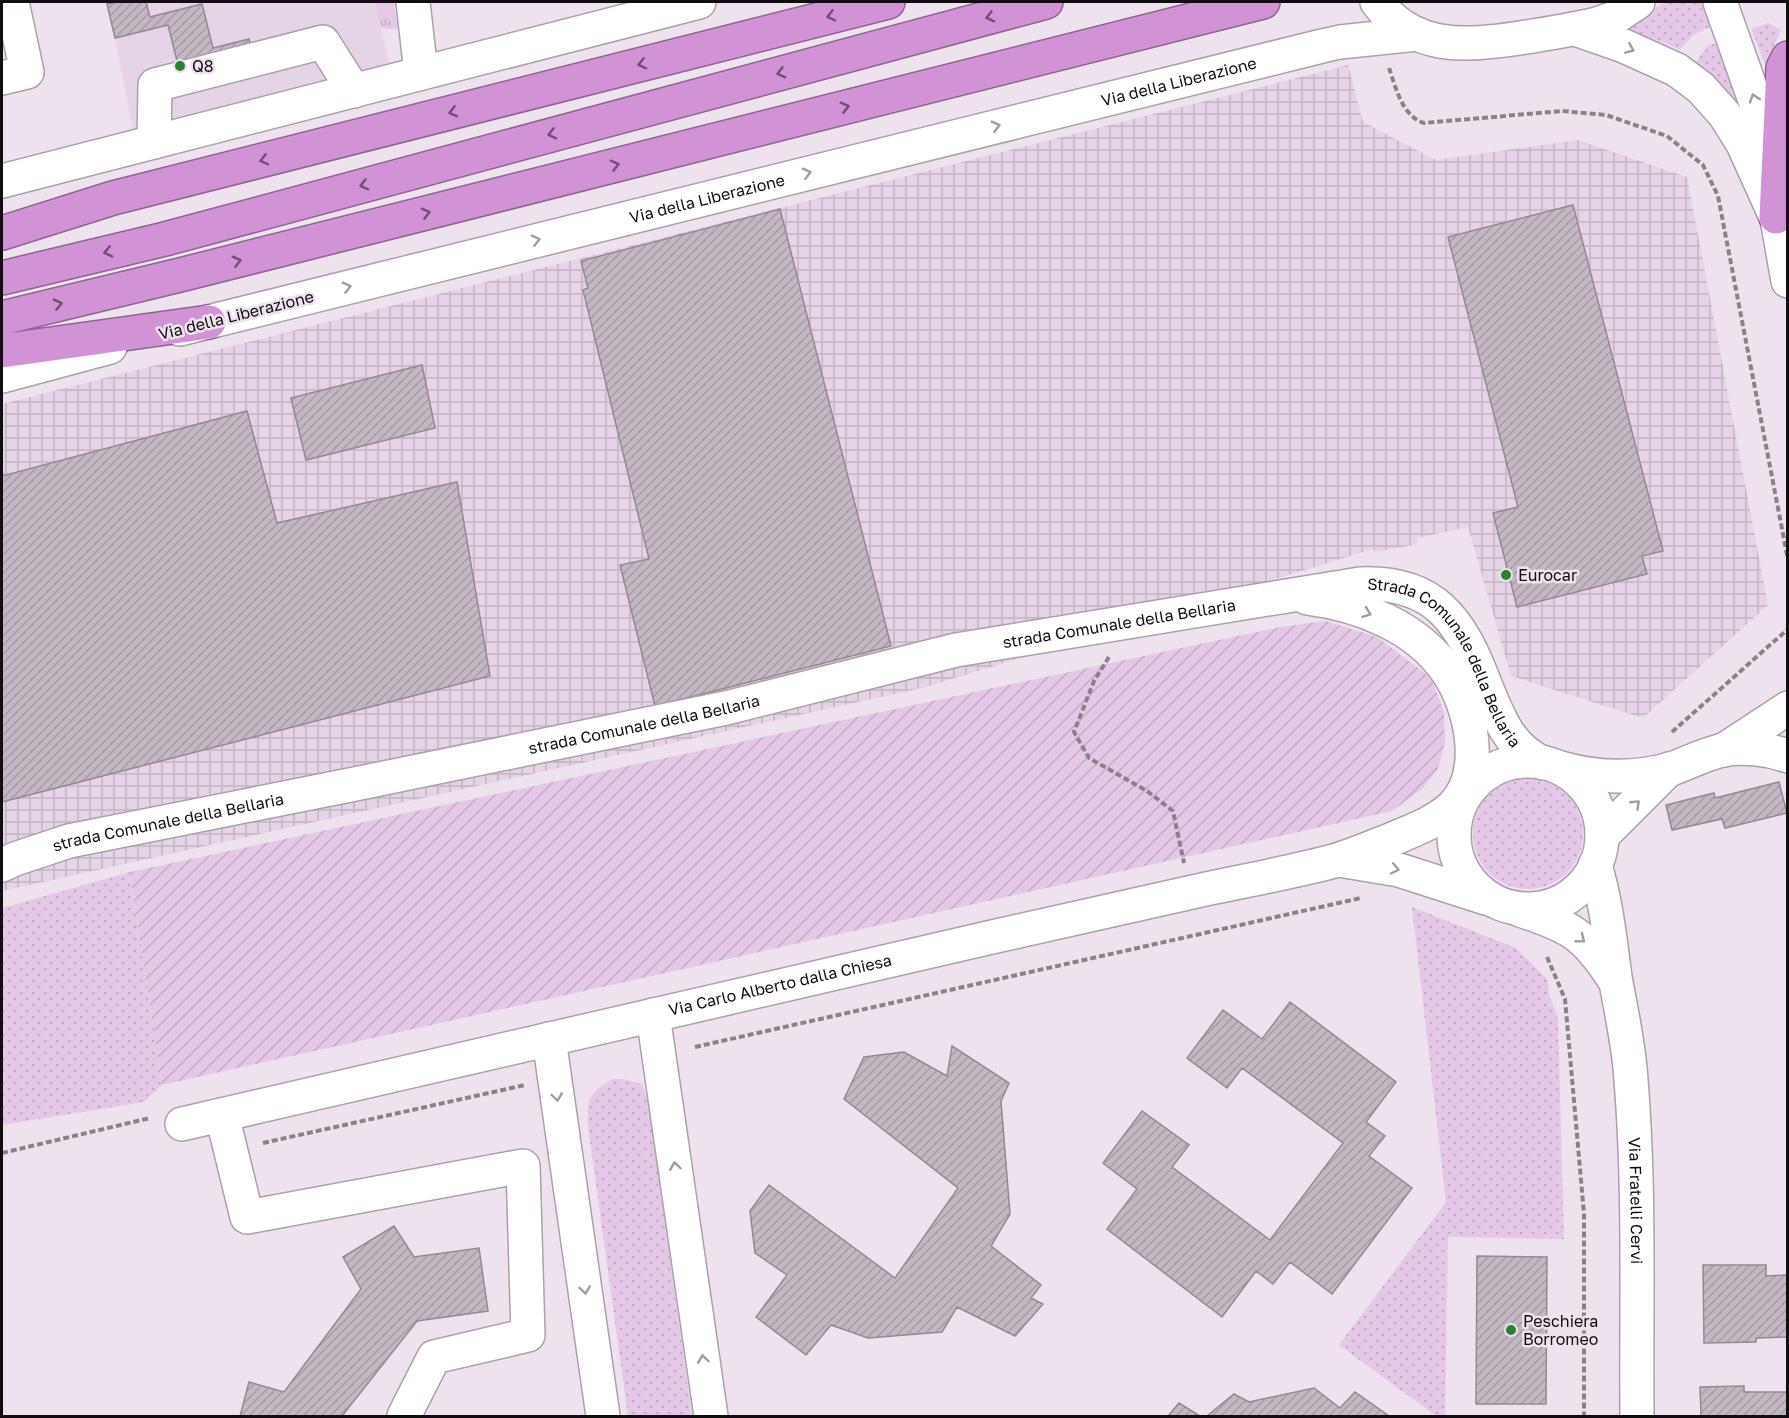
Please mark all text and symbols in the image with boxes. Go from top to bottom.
one-way arrow [826,8,836,21]
one-way arrow [985,9,995,22]
one-way arrow [1623,42,1634,54]
street label: Via della Liberazione [1099,53,1259,110]
place label: Q8 [192,56,214,76]
one-way arrow [637,56,647,69]
marker: Q8 [173,59,187,73]
one-way arrow [776,66,787,78]
one-way arrow [1749,93,1761,104]
one-way arrow [840,102,850,115]
one-way arrow [448,104,458,117]
one-way arrow [991,121,1001,134]
one-way arrow [547,127,557,140]
one-way arrow [259,152,269,165]
one-way arrow [610,160,620,173]
one-way arrow [802,168,812,181]
street label: Via della Liberazione [627,170,787,227]
one-way arrow [359,178,370,190]
one-way arrow [421,208,431,221]
one-way arrow [531,235,541,248]
one-way arrow [103,245,113,258]
one-way arrow [232,256,242,269]
one-way arrow [342,282,352,295]
street label: Via della Liberazione [156,286,316,344]
one-way arrow [53,299,63,312]
place label: Eurocar [1518,565,1577,585]
marker: Eurocar [1499,568,1513,582]
street label: Strada Comunale della Bellaria [1367,574,1525,751]
street label: strada Comunale della Bellaria [1001,594,1237,652]
one-way arrow [1361,606,1371,619]
street label: strada Comunale della Bellaria [527,690,762,758]
street label: strada Comunale della Bellaria [50,788,285,856]
one-way arrow [1629,800,1640,811]
one-way arrow [1390,862,1400,875]
one-way arrow [1574,931,1585,942]
street label: Via Carlo Alberto dalla Chiesa [666,950,893,1020]
one-way arrow [550,1092,562,1102]
street label: Via Fratelli Cervi [1625,1137,1647,1264]
one-way arrow [669,1161,681,1170]
one-way arrow [578,1285,590,1295]
place label: Peschiera Borromeo [1523,1311,1598,1349]
marker: Peschiera Borromeo [1504,1323,1518,1337]
one-way arrow [697,1354,709,1363]

